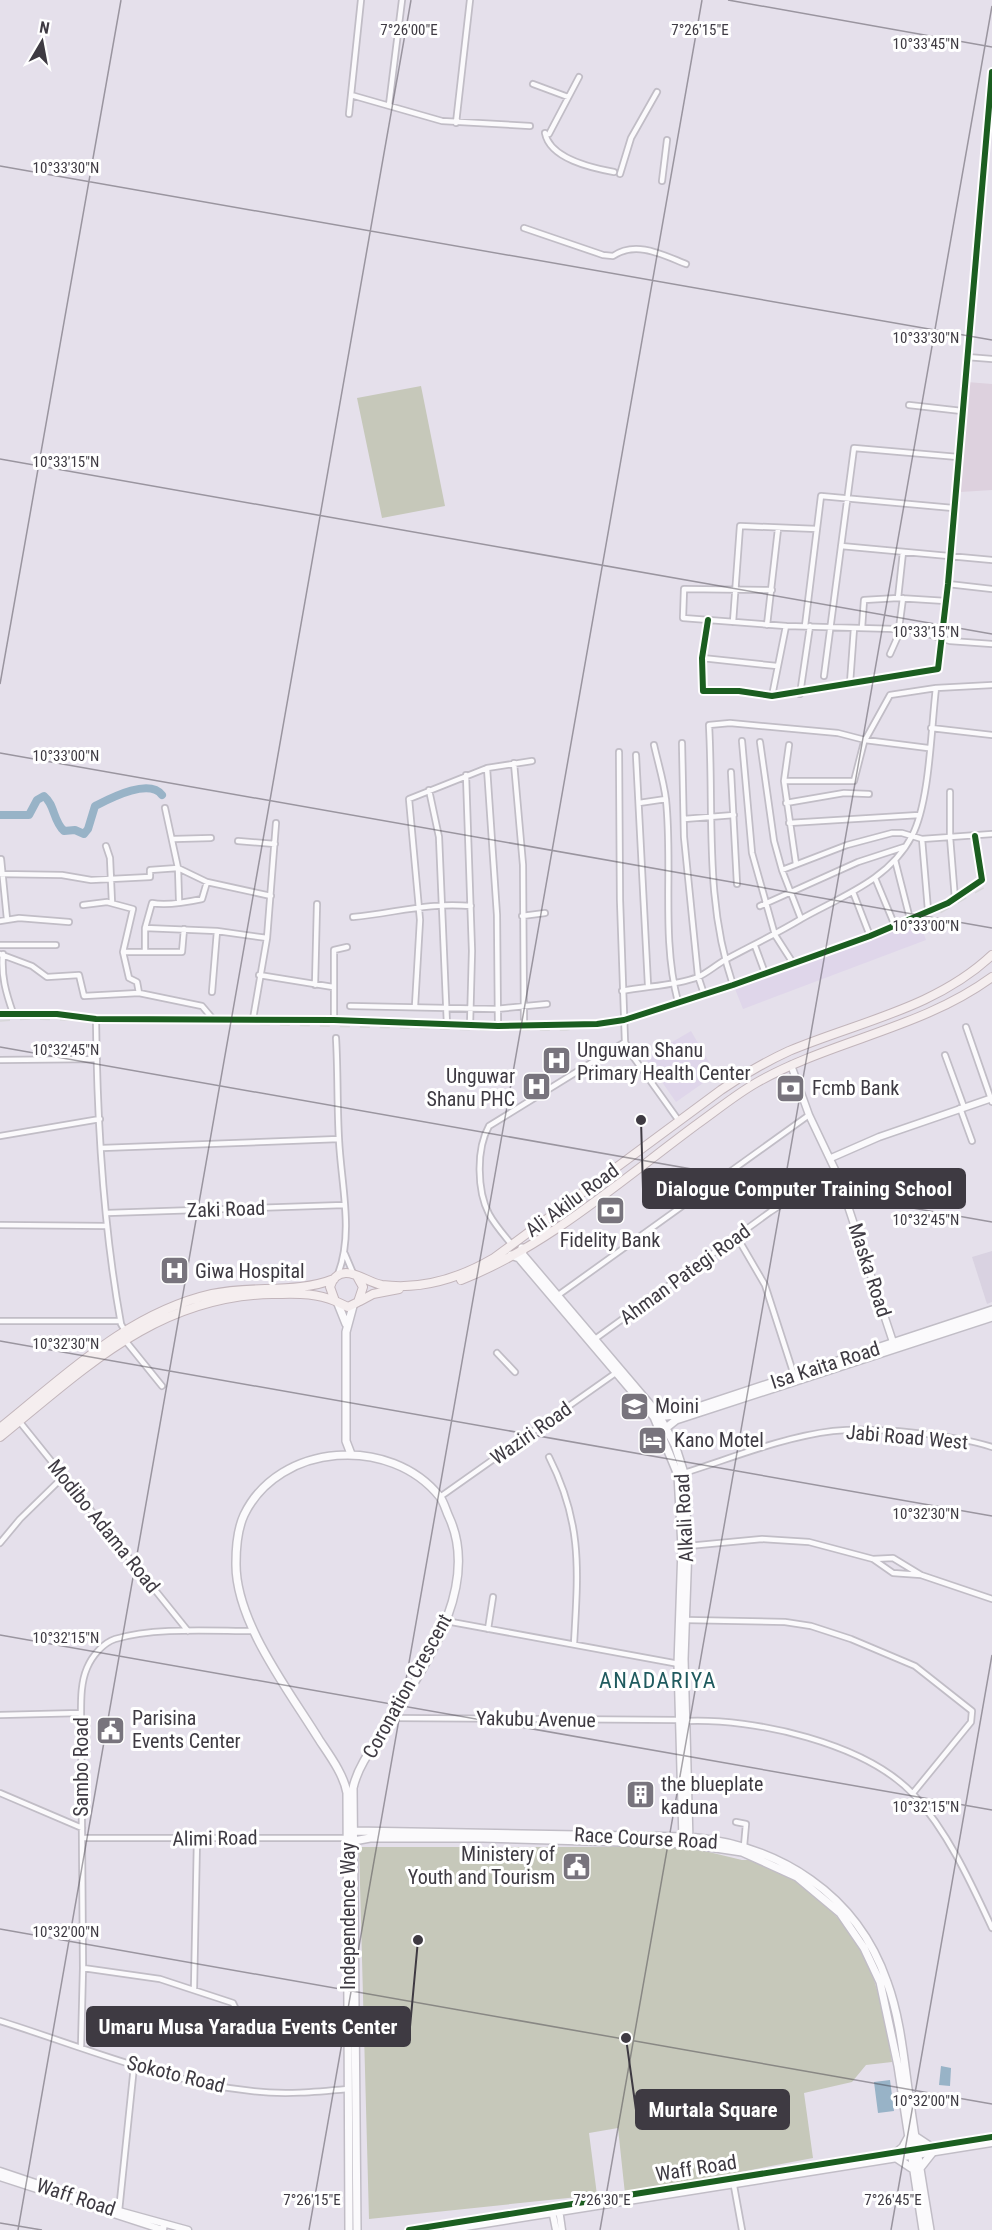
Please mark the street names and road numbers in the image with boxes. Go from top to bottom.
street label: Ali Akilu Road [521,1158,623,1242]
street label: Zaki Road [186,1196,266,1222]
street label: Ahman Pategi Road [615,1219,755,1329]
street label: Maska Road [844,1220,896,1320]
street label: Isa Kaita Road [767,1336,883,1394]
street label: Waziri Road [486,1396,576,1470]
street label: Jabi Road West [845,1420,969,1454]
street label: Modibo Adama Road [43,1454,165,1598]
street label: Alkali Road [670,1473,698,1563]
street label: Coronation Crescent [357,1610,457,1762]
street label: Yakubu Avenue [476,1706,596,1732]
street label: Sambo Road [69,1717,93,1817]
street label: Race Course Road [574,1822,718,1854]
street label: Alimi Road [172,1825,258,1851]
street label: Independence Way [336,1842,360,1990]
street label: Sokoto Road [125,2050,227,2098]
street label: Waff Road [654,2150,738,2186]
street label: Waff Road [33,2173,119,2221]

